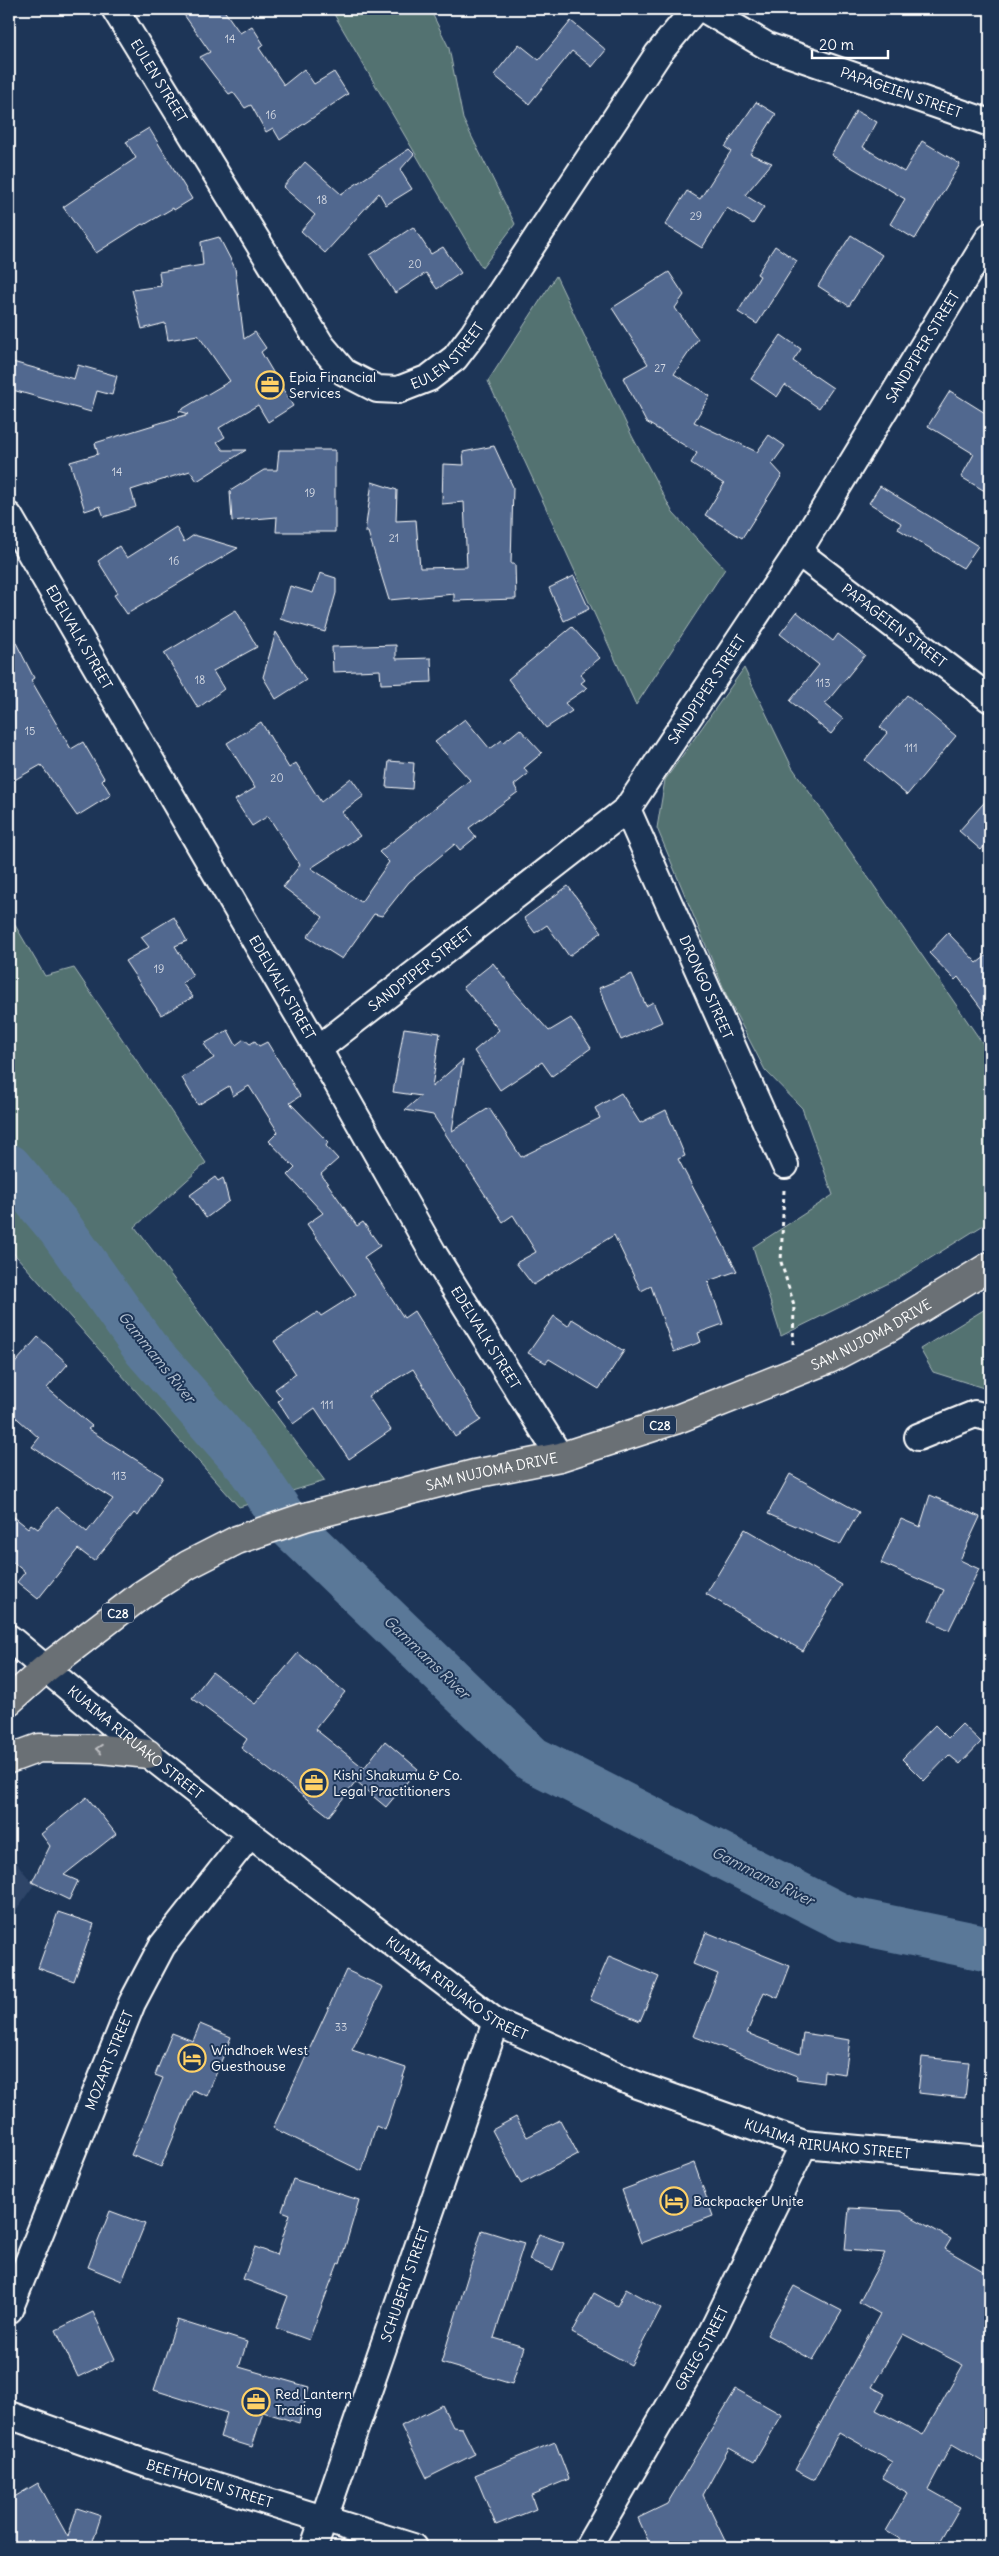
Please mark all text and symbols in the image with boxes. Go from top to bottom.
scale bar [812,28,888,60]
house number: 14 [225,32,235,46]
text: 20 m [819,35,854,54]
street label: EULEN STREET [127,36,191,126]
street label: PAPAGEIEN STREET [838,63,964,122]
house number: 16 [266,108,276,122]
house number: 18 [317,193,327,207]
house number: 29 [690,209,702,223]
house number: 20 [408,257,422,271]
street label: SANDPIPER STREET [882,288,963,406]
street label: EULEN STREET [408,319,488,393]
house number: 27 [654,361,666,375]
place label: Epia Financial Services [289,368,376,402]
office icon: Epia Financial Services [255,370,285,400]
house number: 14 [112,465,122,479]
house number: 19 [305,486,315,500]
house number: 21 [389,531,399,545]
house number: 16 [169,554,179,568]
street label: PAPAGEIEN STREET [838,580,950,671]
street label: EDELVALK STREET [42,582,117,693]
street label: SANDPIPER STREET [664,631,749,747]
house number: 18 [195,673,205,687]
house number: 113 [816,676,830,690]
house number: 15 [25,724,35,738]
house number: 111 [904,741,918,755]
house number: 20 [270,771,284,785]
street label: SANDPIPER STREET [365,923,477,1015]
street label: EDELVALK STREET [245,932,320,1043]
street label: DRONGO STREET [675,933,737,1042]
house number: 19 [154,962,164,976]
street label: EDELVALK STREET [447,1283,524,1392]
street label: SAM NUJOMA DRIVE [808,1295,935,1374]
water label: Gammams River [114,1307,201,1408]
house number: 111 [320,1398,334,1412]
road number: C28 [644,1416,676,1434]
street label: SAM NUJOMA DRIVE [424,1449,559,1495]
house number: 113 [112,1469,126,1483]
road number: C28 [102,1604,134,1622]
water label: Gammams River [380,1611,475,1704]
street label: KUAIMA RIRUAKO STREET [64,1682,207,1803]
one-way arrow [95,1744,103,1755]
place label: Kishi Shakumu & Co. Legal Practitioners [333,1766,463,1800]
office icon: Kishi Shakumu & Co. Legal Practitioners [299,1768,329,1798]
water label: Gammams River [709,1842,819,1911]
street label: KUAIMA RIRUAKO STREET [382,1932,530,2044]
street label: MOZART STREET [81,2008,137,2113]
house number: 33 [335,2020,347,2034]
place label: Windhoek West Guesthouse [211,2041,308,2075]
hotel icon: Windhoek West Guesthouse [177,2043,207,2073]
street label: KUAIMA RIRUAKO STREET [742,2115,911,2163]
hotel icon: Backpacker Unite [659,2186,689,2216]
place label: Backpacker Unite [693,2192,804,2210]
street label: SCHUBERT STREET [377,2224,433,2344]
street label: GRIEG STREET [671,2303,732,2394]
place label: Red Lantern Trading [275,2385,352,2419]
office icon: Red Lantern Trading [241,2387,271,2417]
street label: BEETHOVEN STREET [144,2455,275,2512]

